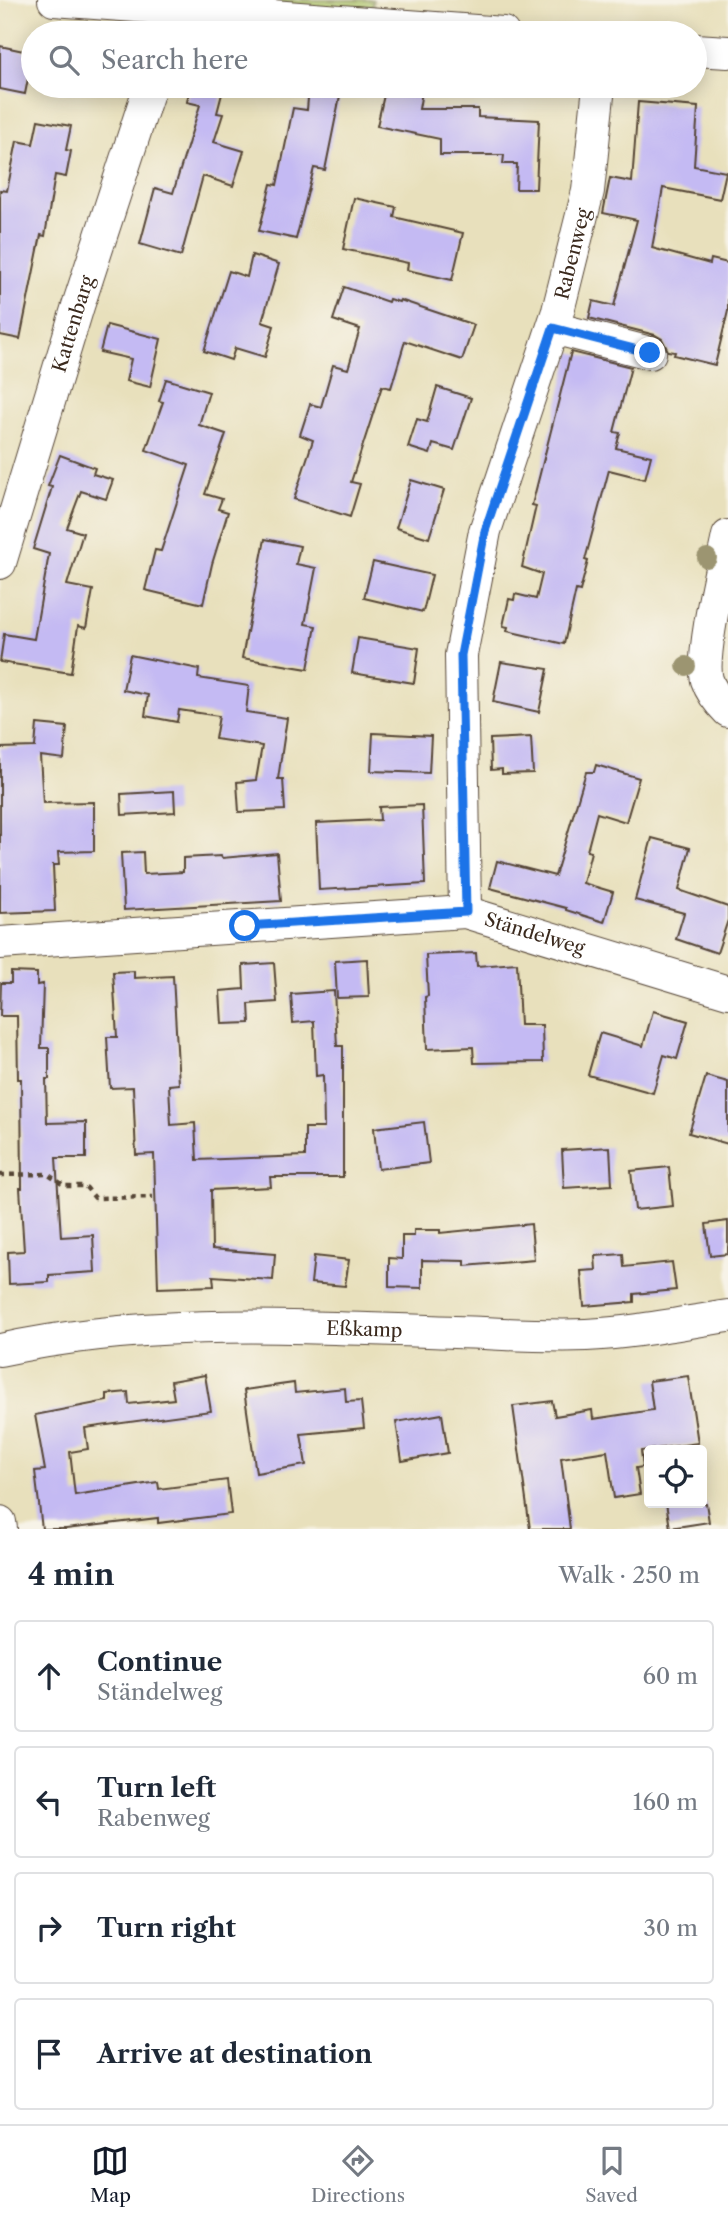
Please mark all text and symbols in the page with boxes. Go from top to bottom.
search box [21,21,707,98]
icon: search [45,41,83,79]
text: Search here [101,44,248,76]
street label: Rabenweg [550,205,595,302]
street label: Kattenbarg [48,272,100,375]
route end [634,337,665,368]
street label: Ständelweg [482,908,589,960]
route start [229,910,260,941]
street label: Eßkamp [326,1317,403,1342]
map controls [644,1445,707,1508]
button: locate [644,1445,707,1508]
text: 4 min [28,1556,114,1593]
text: Walk · 250 m [559,1561,700,1589]
text: Continue [97,1646,222,1678]
icon: ahead [30,1657,68,1695]
text: 60 m [642,1662,698,1690]
text: Ständelweg [97,1678,222,1706]
text: Turn left [97,1772,216,1804]
icon: left [30,1783,68,1821]
text: 160 m [633,1788,698,1816]
text: Rabenweg [97,1804,210,1832]
icon: right [30,1909,68,1947]
text: Turn right [97,1912,236,1944]
text: 30 m [643,1914,698,1942]
icon: arrive [30,2035,68,2073]
text: Arrive at destination [97,2038,372,2070]
tab: Map [90,2142,131,2207]
tab: Directions [311,2142,405,2207]
tab: Saved [585,2142,638,2207]

